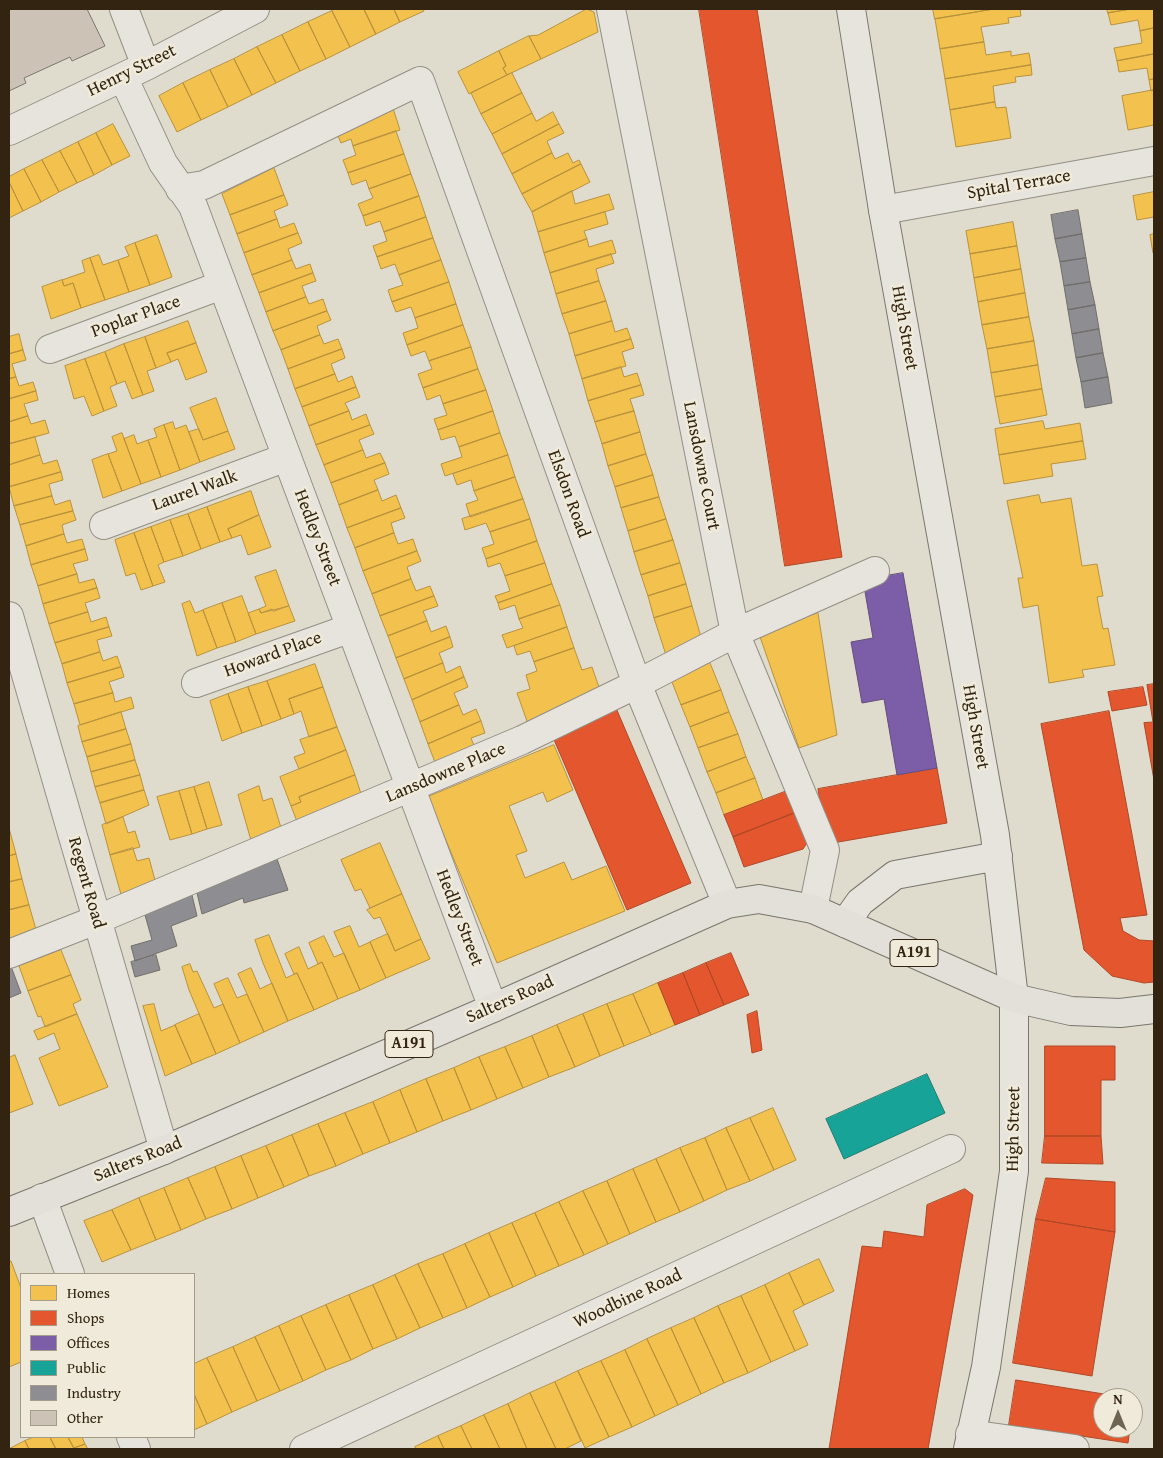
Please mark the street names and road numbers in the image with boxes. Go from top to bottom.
street label: Henry Street [84,40,180,102]
street label: Spital Terrace [965,165,1073,205]
street label: High Street [886,284,922,372]
street label: Poplar Place [89,291,183,343]
street label: Lansdowne Court [678,400,724,532]
street label: Elsdon Road [542,447,594,541]
street label: Laurel Walk [150,466,240,516]
street label: Hedley Street [289,487,345,589]
street label: Howard Place [221,627,325,683]
street label: High Street [957,683,993,771]
street label: Lansdowne Place [383,738,509,808]
street label: Regent Road [63,835,109,931]
street label: Hedley Street [431,867,487,969]
road number: A191 [890,940,938,966]
street label: Salters Road [463,971,557,1029]
road number: A191 [385,1030,433,1058]
street label: High Street [1002,1086,1026,1172]
street label: Salters Road [91,1133,185,1187]
street label: Woodbine Road [570,1264,686,1334]

